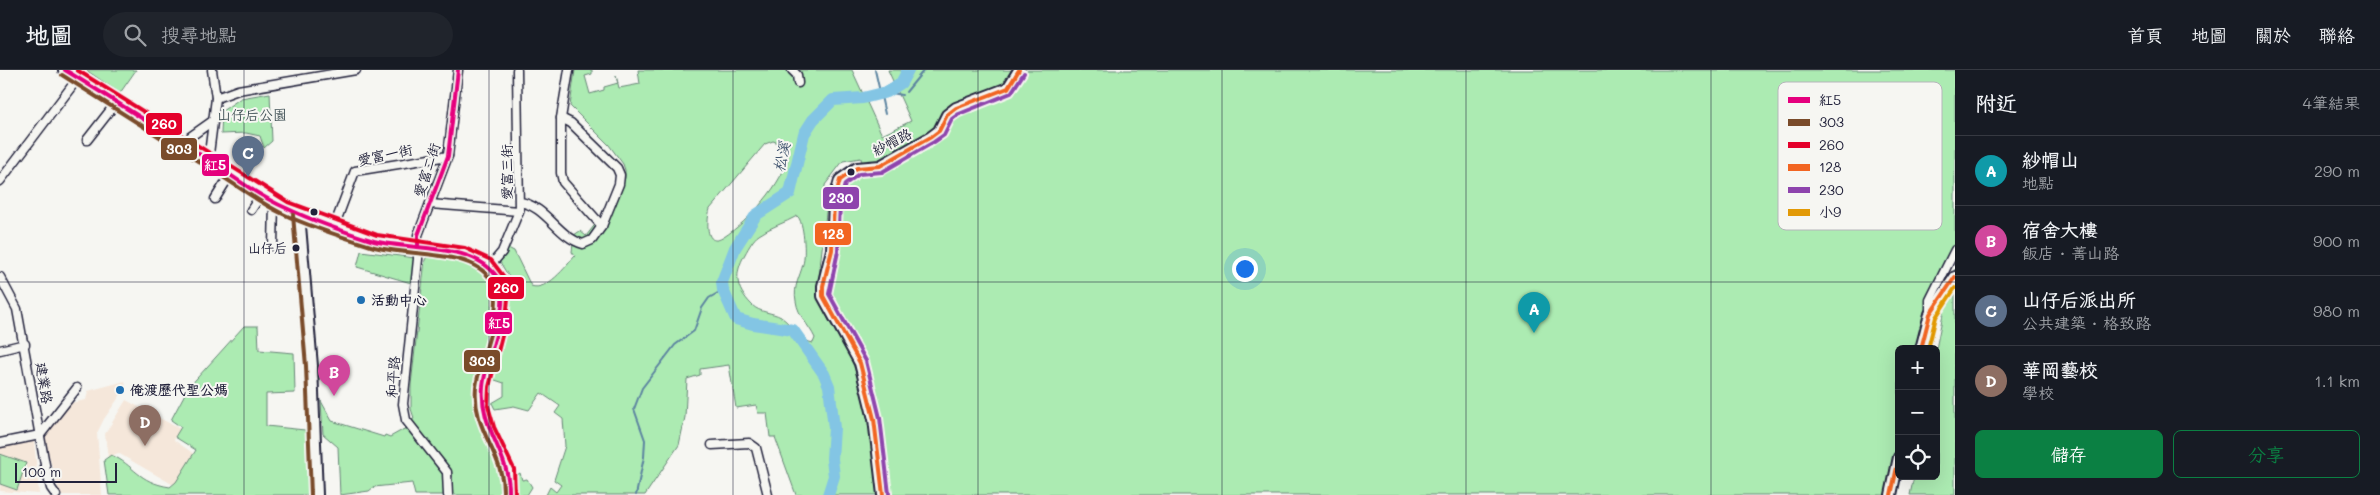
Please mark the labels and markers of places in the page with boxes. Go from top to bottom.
pin: C [232,136,264,177]
unlabelled marker [846,167,856,177]
unlabelled marker [309,207,319,217]
place label: 山仔后 [248,239,287,256]
marker: 山仔后 [291,243,301,253]
place label: 活動中心 [371,290,427,309]
pin: A [1518,292,1550,333]
marker: 活動中心 [355,294,367,306]
pin: B [318,355,350,396]
place label: 俺渡歷代聖公媽 [130,380,228,399]
marker: 俺渡歷代聖公媽 [114,384,126,396]
pin: D [129,405,161,446]

